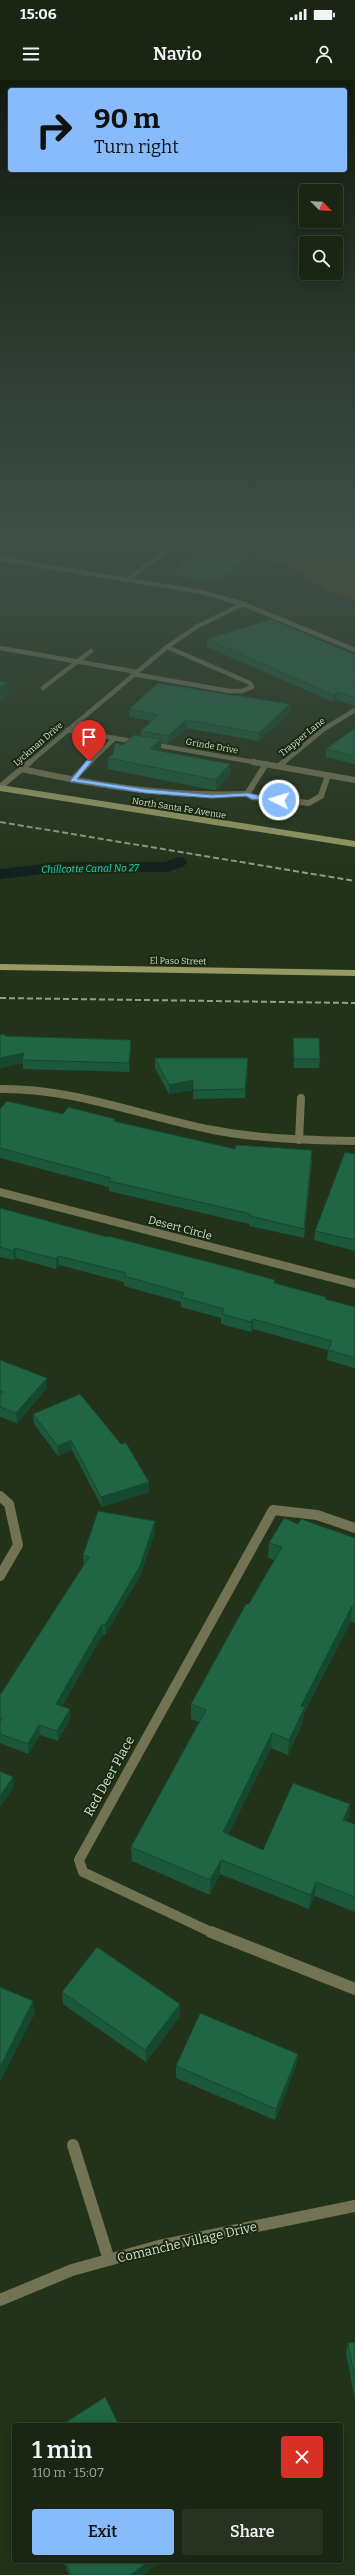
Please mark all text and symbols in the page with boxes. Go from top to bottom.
text: 15:06 [20,5,57,23]
icon: menu [20,43,42,65]
text: Navio [153,43,202,65]
icon: person [313,43,335,65]
text: 90 m [94,102,160,135]
icon: right [28,104,80,156]
text: Turn right [94,136,179,158]
north arrow [299,184,343,228]
map controls [299,184,343,280]
button: search [299,236,343,280]
street label: Trapper Lane [277,716,327,758]
street label: Lyckman Drive [11,720,65,768]
pin [72,720,106,761]
icon: arrive [78,726,100,748]
street label: Grinde Drive [185,736,239,756]
position arrow [258,779,300,821]
street label: North Santa Fe Avenue [131,796,227,820]
water label: Chillcotte Canal No 27 [41,862,140,876]
street label: El Paso Street [150,956,207,967]
street label: Desert Circle [147,1213,213,1243]
street label: Red Deer Place [81,1733,137,1819]
street label: Comanche Village Drive [116,2219,258,2265]
text: 1 min [32,2436,92,2464]
button: close [281,2436,323,2478]
text: 110 m · 15:07 [32,2465,104,2480]
button: Exit [32,2509,174,2555]
button: Share [182,2509,323,2555]

